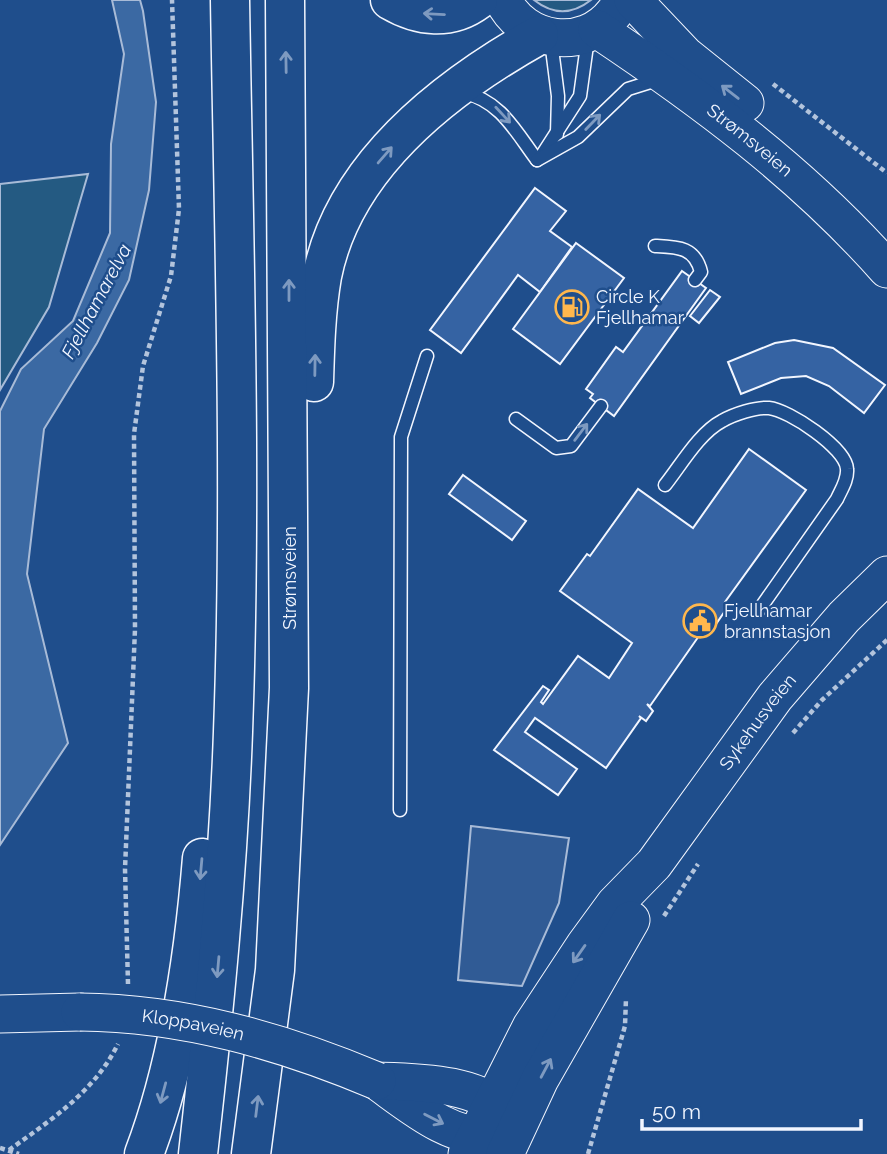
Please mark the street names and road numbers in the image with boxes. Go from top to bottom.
street label: Strømsveien [703,99,797,181]
street label: Strømsveien [279,526,300,630]
street label: Sykehusveien [715,669,800,774]
street label: Kloppaveien [141,1005,247,1045]

